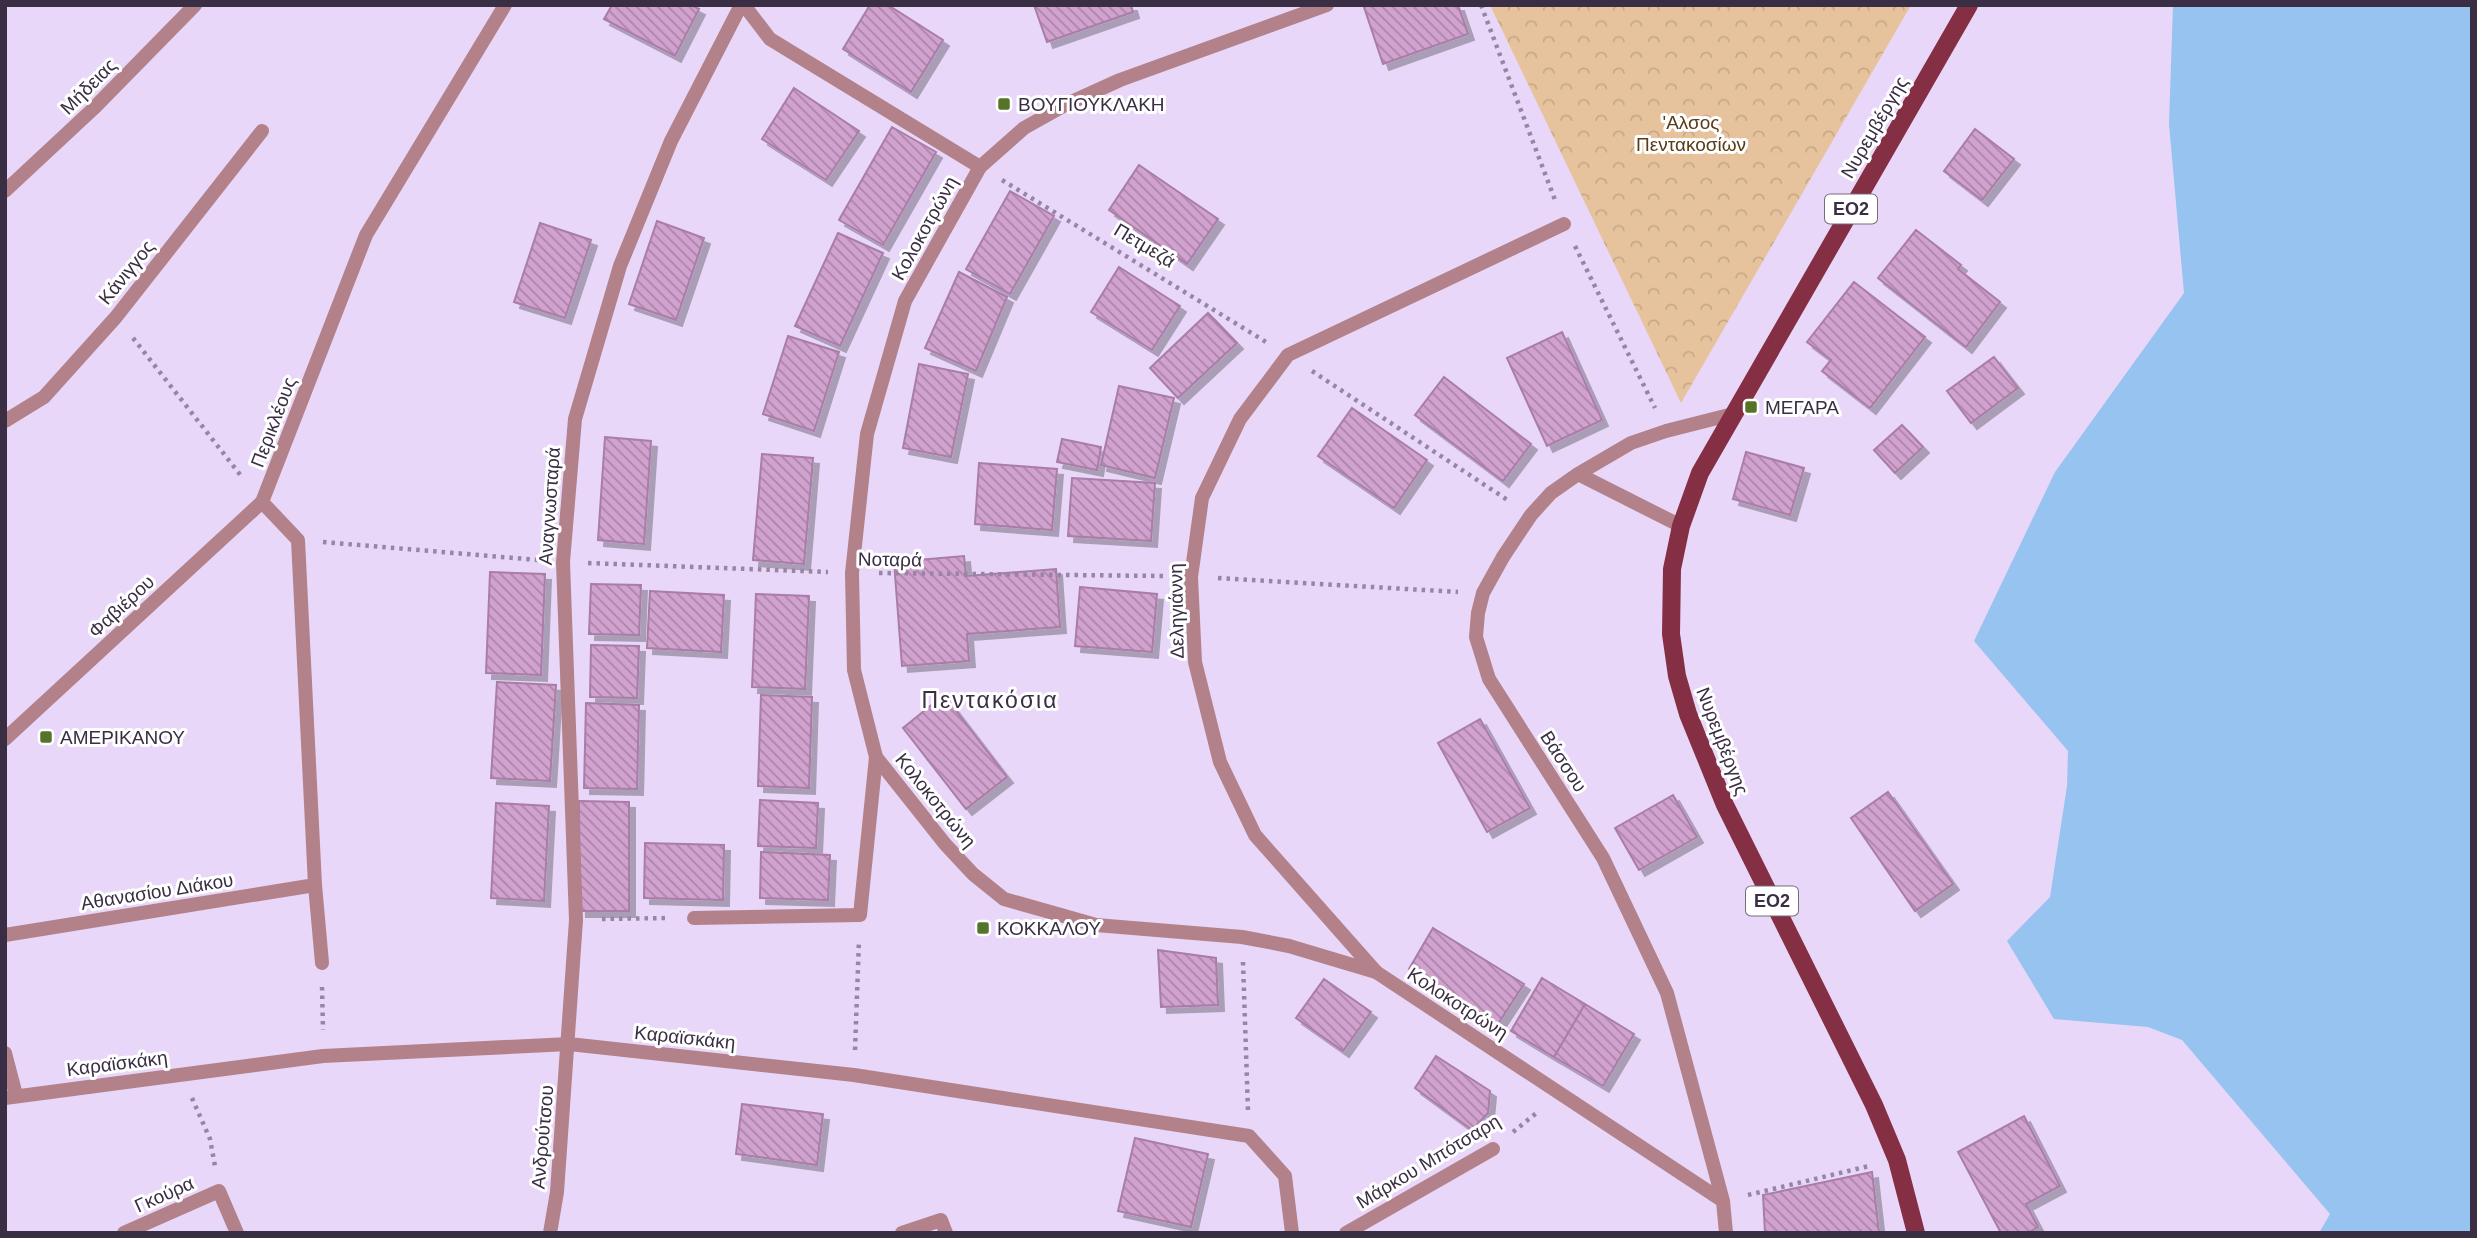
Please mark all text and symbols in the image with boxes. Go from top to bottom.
street label: Μήδειας [56,54,120,118]
street label: Νυρεμβέργης [1837,73,1912,182]
place label: ΒΟΥΓΙΟΥΚΛΑΚΗ [1018,94,1165,115]
marker: ΒΟΥΓΙΟΥΚΛΑΚΗ [996,96,1012,112]
park label: 'Αλσος Πεντακοσίων [1636,112,1746,155]
street label: Κολοκοτρώνη [887,173,962,284]
road number: ΕΟ2 [1825,194,1877,224]
street label: Πετμεζά [1111,219,1179,272]
street label: Κάνιγγος [94,236,158,308]
street label: Περικλέους [247,374,300,470]
place label: ΜΕΓΑΡΑ [1765,397,1839,418]
marker: ΜΕΓΑΡΑ [1743,399,1759,415]
street label: Αναγνωσταρά [535,446,564,566]
street label: Νοταρά [858,548,922,571]
street label: Δεληγιάννη [1165,563,1188,659]
street label: Φαβιέρου [84,571,158,642]
street label: Νυρεμβέργης [1692,684,1753,798]
district label: Πεντακόσια [921,687,1059,713]
place label: ΑΜΕΡΙΚΑΝΟΥ [60,727,185,748]
street label: Βάσσου [1536,727,1591,796]
marker: ΑΜΕΡΙΚΑΝΟΥ [38,729,54,745]
street label: Κολοκοτρώνη [891,749,980,852]
street label: Αθανασίου Διάκου [79,869,235,914]
road number: ΕΟ2 [1746,887,1798,916]
place label: ΚΟΚΚΑΛΟΥ [997,918,1101,939]
marker: ΚΟΚΚΑΛΟΥ [975,920,991,936]
street label: Κολοκοτρώνη [1404,963,1512,1044]
street label: Καραϊσκάκη [633,1022,737,1053]
street label: Καραϊσκάκη [65,1047,169,1080]
street label: Ανδρούτσου [528,1084,557,1190]
street label: Μάρκου Μπότσαρη [1353,1110,1504,1213]
street label: Γκούρα [131,1172,197,1217]

